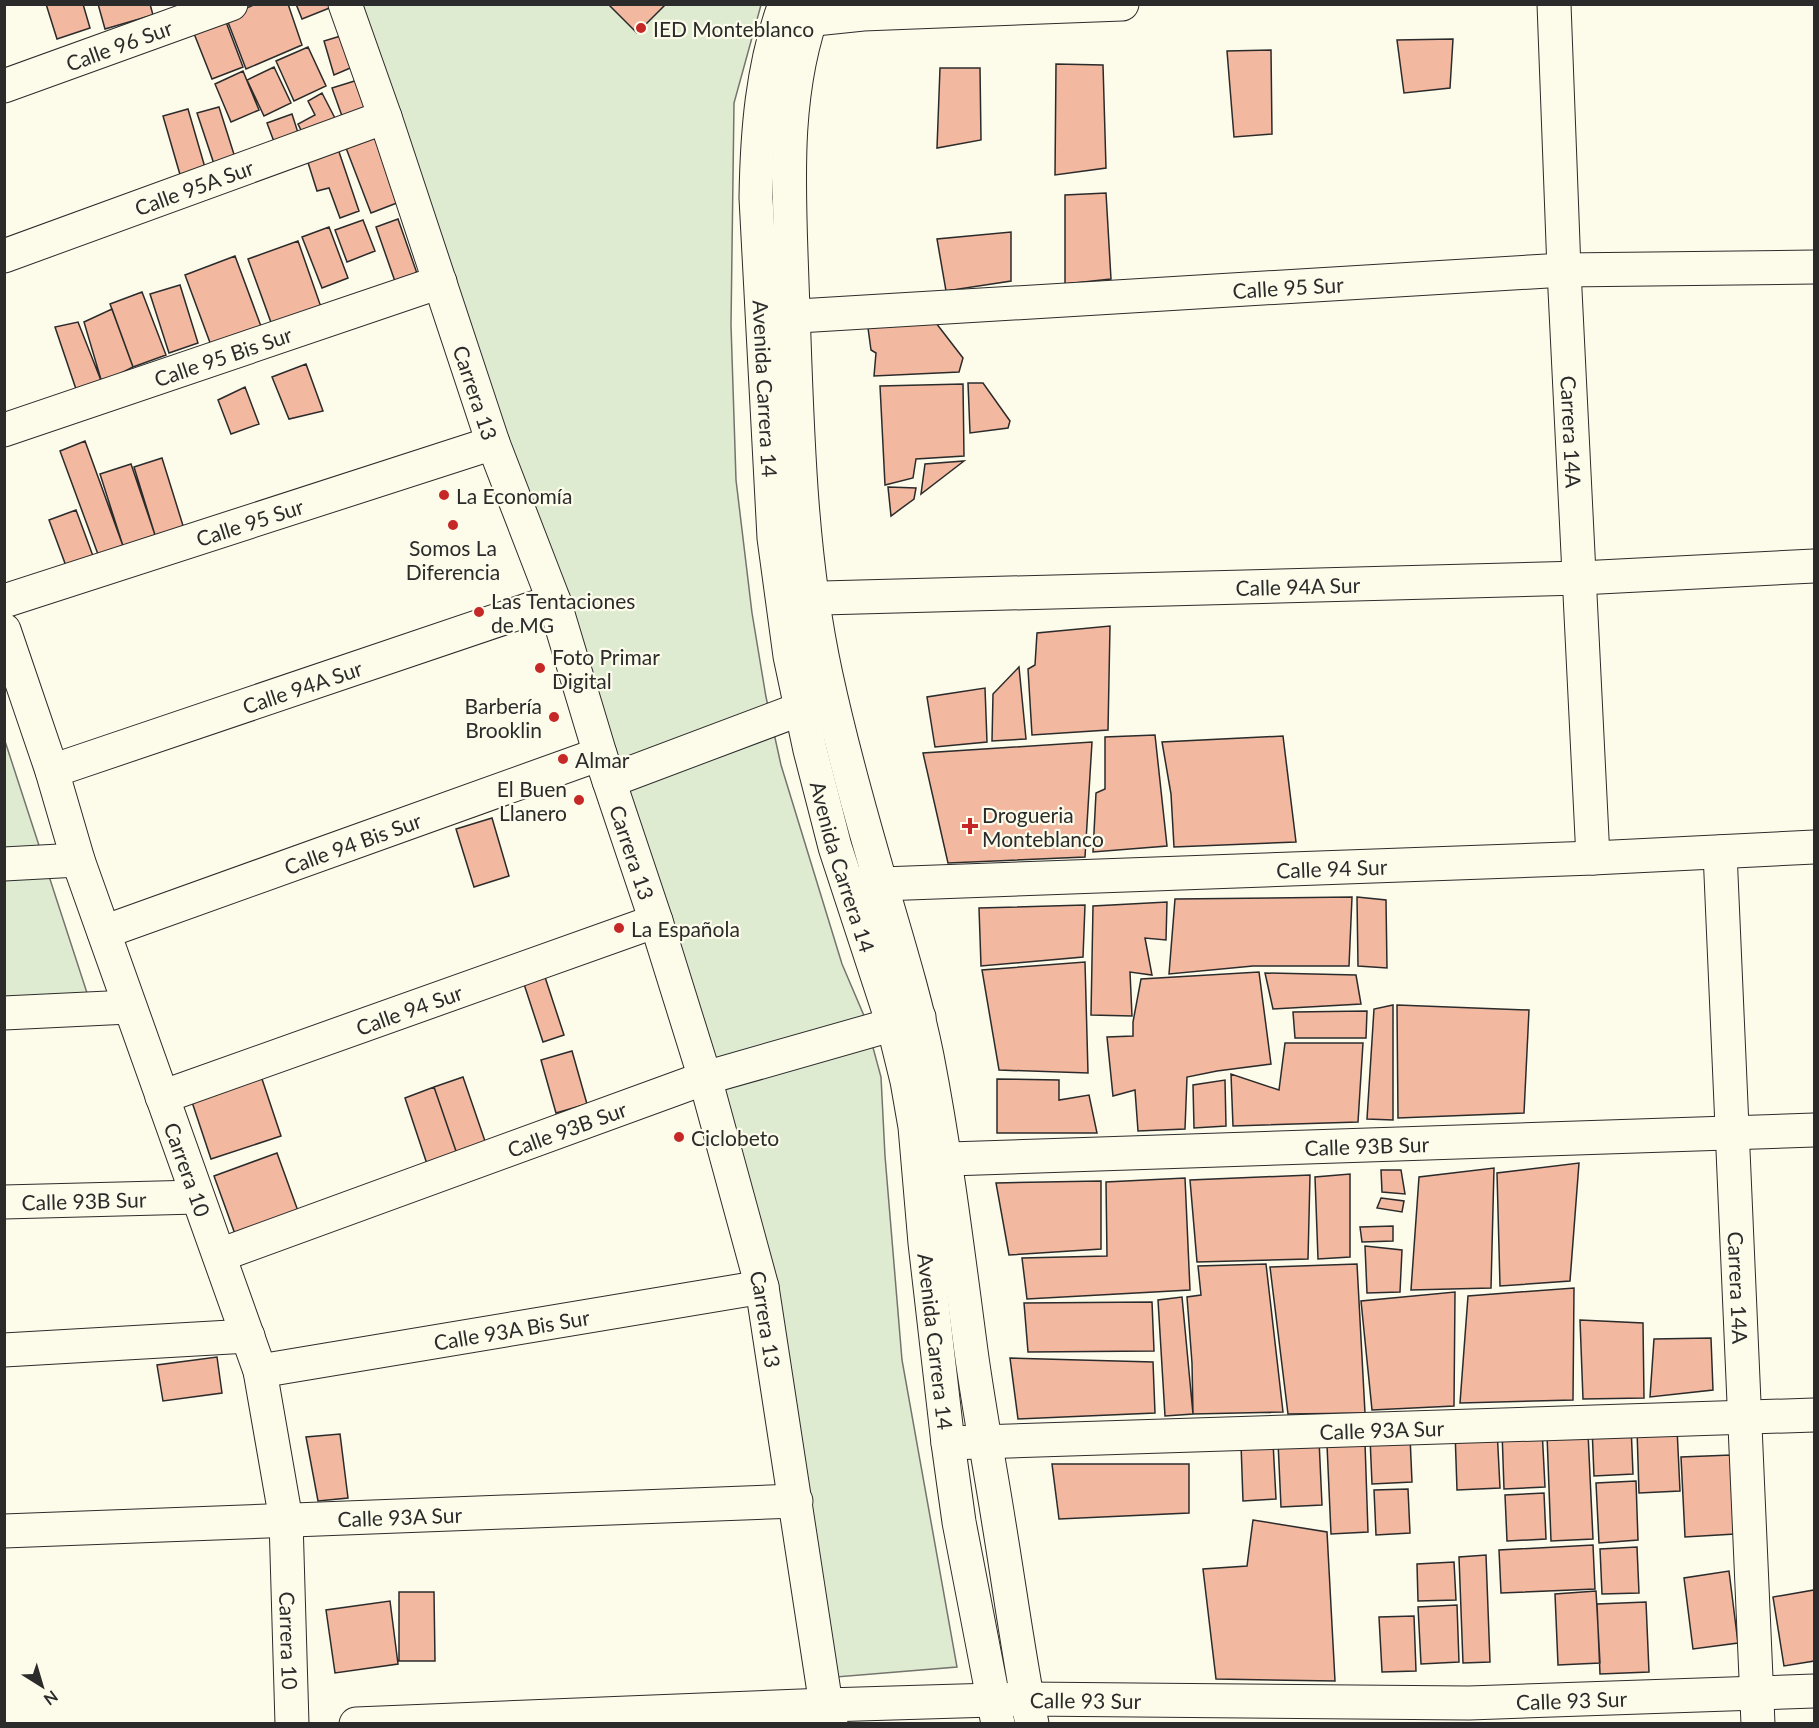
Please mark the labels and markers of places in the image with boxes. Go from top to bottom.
place label: IED Monteblanco [653,16,814,41]
marker: IED Monteblanco [634,21,648,35]
place label: La Economía [456,483,572,508]
marker: La Economía [437,488,451,502]
marker: Somos La Diferencia [446,518,460,532]
place label: Somos La Diferencia [406,535,500,584]
place label: Las Tentaciones de MG [491,588,635,637]
marker: Las Tentaciones de MG [472,605,486,619]
place label: Foto Primar Digital [552,644,660,693]
marker: Foto Primar Digital [533,661,547,675]
place label: Barbería Brooklin [465,693,542,742]
marker: Barbería Brooklin [547,710,561,724]
place label: Almar [575,747,630,772]
marker: Almar [556,752,570,766]
place label: El Buen Llanero [497,776,567,825]
marker: El Buen Llanero [572,793,586,807]
place label: Drogueria Monteblanco [982,802,1104,851]
marker: Drogueria Monteblanco [963,819,977,833]
place label: La Española [631,916,740,941]
marker: La Española [612,921,626,935]
place label: Ciclobeto [691,1125,779,1150]
marker: Ciclobeto [672,1130,686,1144]

